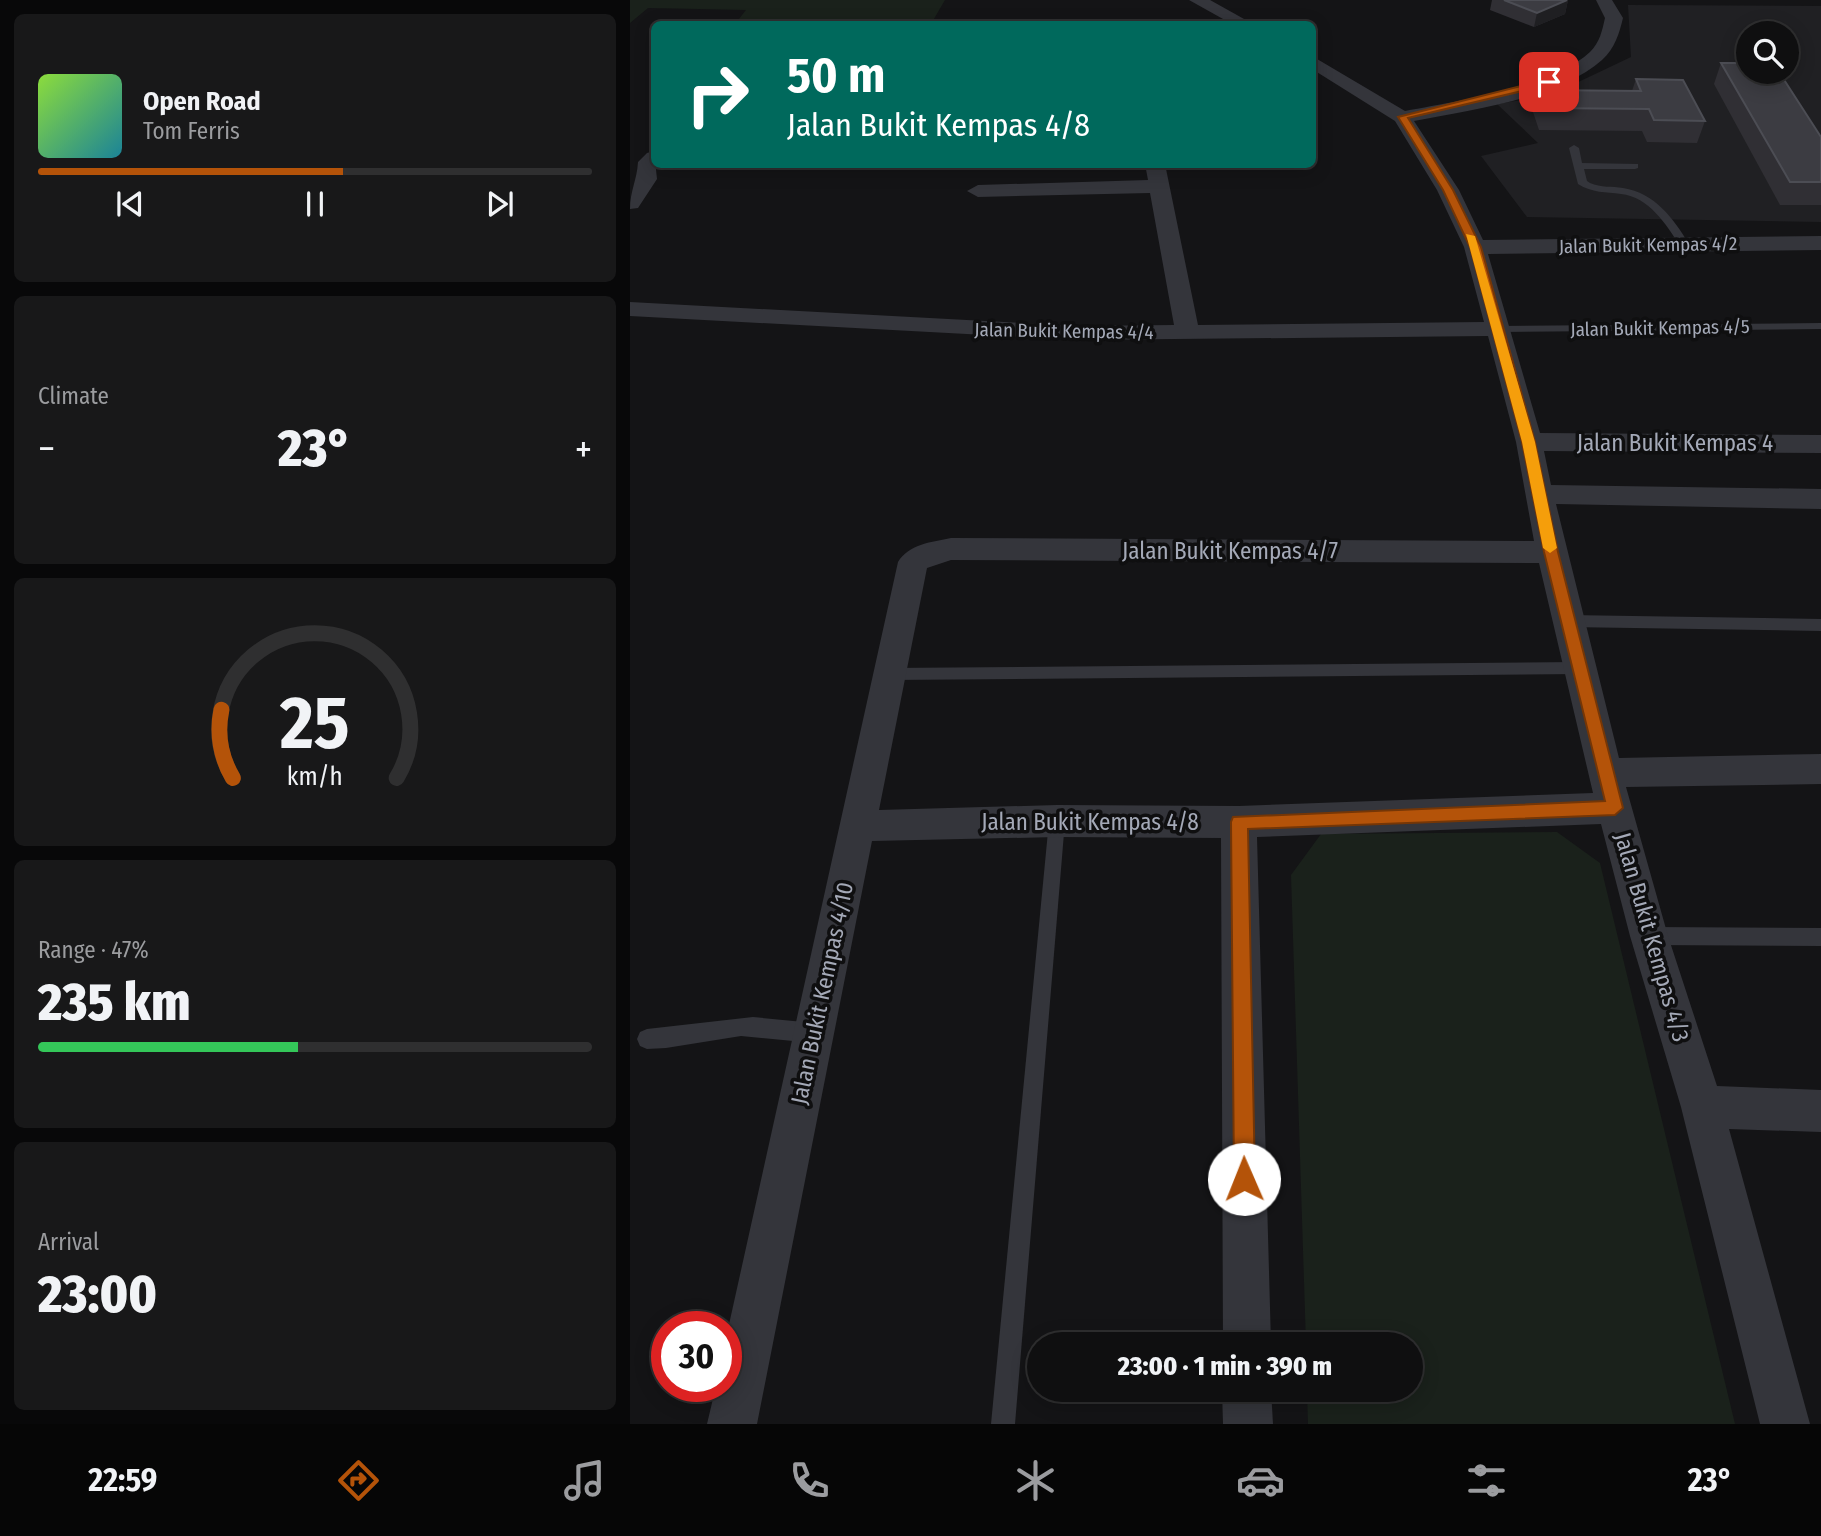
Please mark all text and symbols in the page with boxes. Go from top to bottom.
map controls [1736,21,1799,84]
button: search [1736,21,1799,84]
text: 50 m [787,46,885,105]
icon: right [672,49,763,140]
pin [1519,52,1579,112]
icon: arrive [1530,63,1568,101]
text: Open Road [143,86,261,117]
text: Jalan Bukit Kempas 4/8 [787,106,1090,144]
text: Tom Ferris [143,117,240,145]
icon: previous [111,185,149,223]
icon: pause [296,185,334,223]
icon: next [481,185,519,223]
street label: Jalan Bukit Kempas 4/2 [1559,232,1737,258]
street label: Jalan Bukit Kempas 4/5 [1570,315,1750,341]
street label: Jalan Bukit Kempas 4/4 [974,318,1154,344]
text: Climate [38,382,109,410]
text: 23° [278,417,352,480]
text: − [38,426,55,472]
text: + [575,426,592,472]
street label: Jalan Bukit Kempas 4 [1577,429,1773,457]
street label: Jalan Bukit Kempas 4/7 [1122,537,1338,565]
text: 25 [279,680,350,767]
text: km/h [287,762,343,792]
street label: Jalan Bukit Kempas 4/8 [981,808,1199,836]
street label: Jalan Bukit Kempas 4/3 [1609,829,1695,1045]
street label: Jalan Bukit Kempas 4/10 [785,879,859,1107]
text: Range · 47% [38,936,149,964]
text: 235 km [38,971,191,1034]
position arrow [1207,1142,1281,1216]
text: Arrival [38,1228,99,1256]
text: 23:00 [38,1263,157,1326]
speed limit sign: 30 [651,1311,742,1402]
text: 23:00 · 1 min · 390 m [1118,1351,1332,1382]
icon: directions [334,1456,383,1505]
icon: music [560,1456,609,1505]
icon: phone [785,1456,834,1505]
icon: climate [1011,1456,1060,1505]
icon: car [1236,1456,1285,1505]
icon: filters [1462,1456,1511,1505]
text: 22:59 [88,1461,157,1499]
text: 23° [1688,1461,1733,1499]

